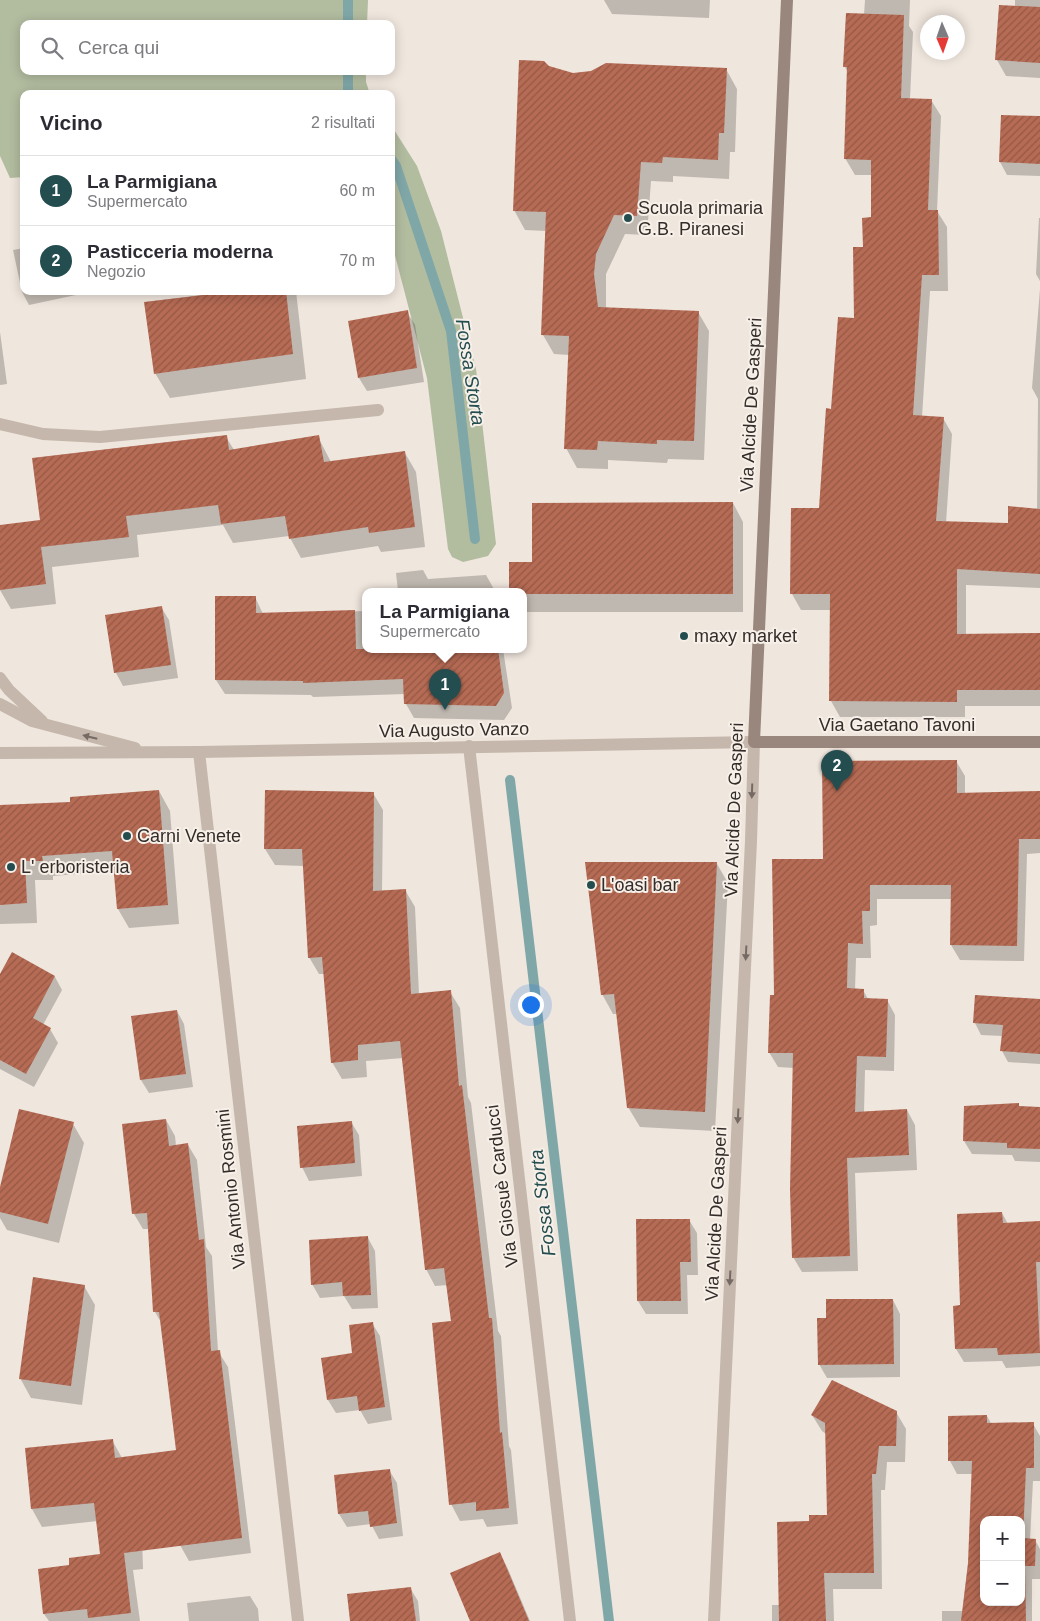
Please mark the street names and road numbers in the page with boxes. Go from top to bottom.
street label: Via Alcide De Gasperi [736,317,766,493]
street label: Via Gaetano Tavoni [819,715,975,735]
street label: Via Augusto Vanzo [379,719,529,741]
street label: Via Alcide De Gasperi [721,722,747,898]
street label: Via Giosuè Carducci [482,1104,522,1268]
street label: Via Antonio Rosmini [213,1108,249,1270]
street label: Via Alcide De Gasperi [701,1126,731,1302]

